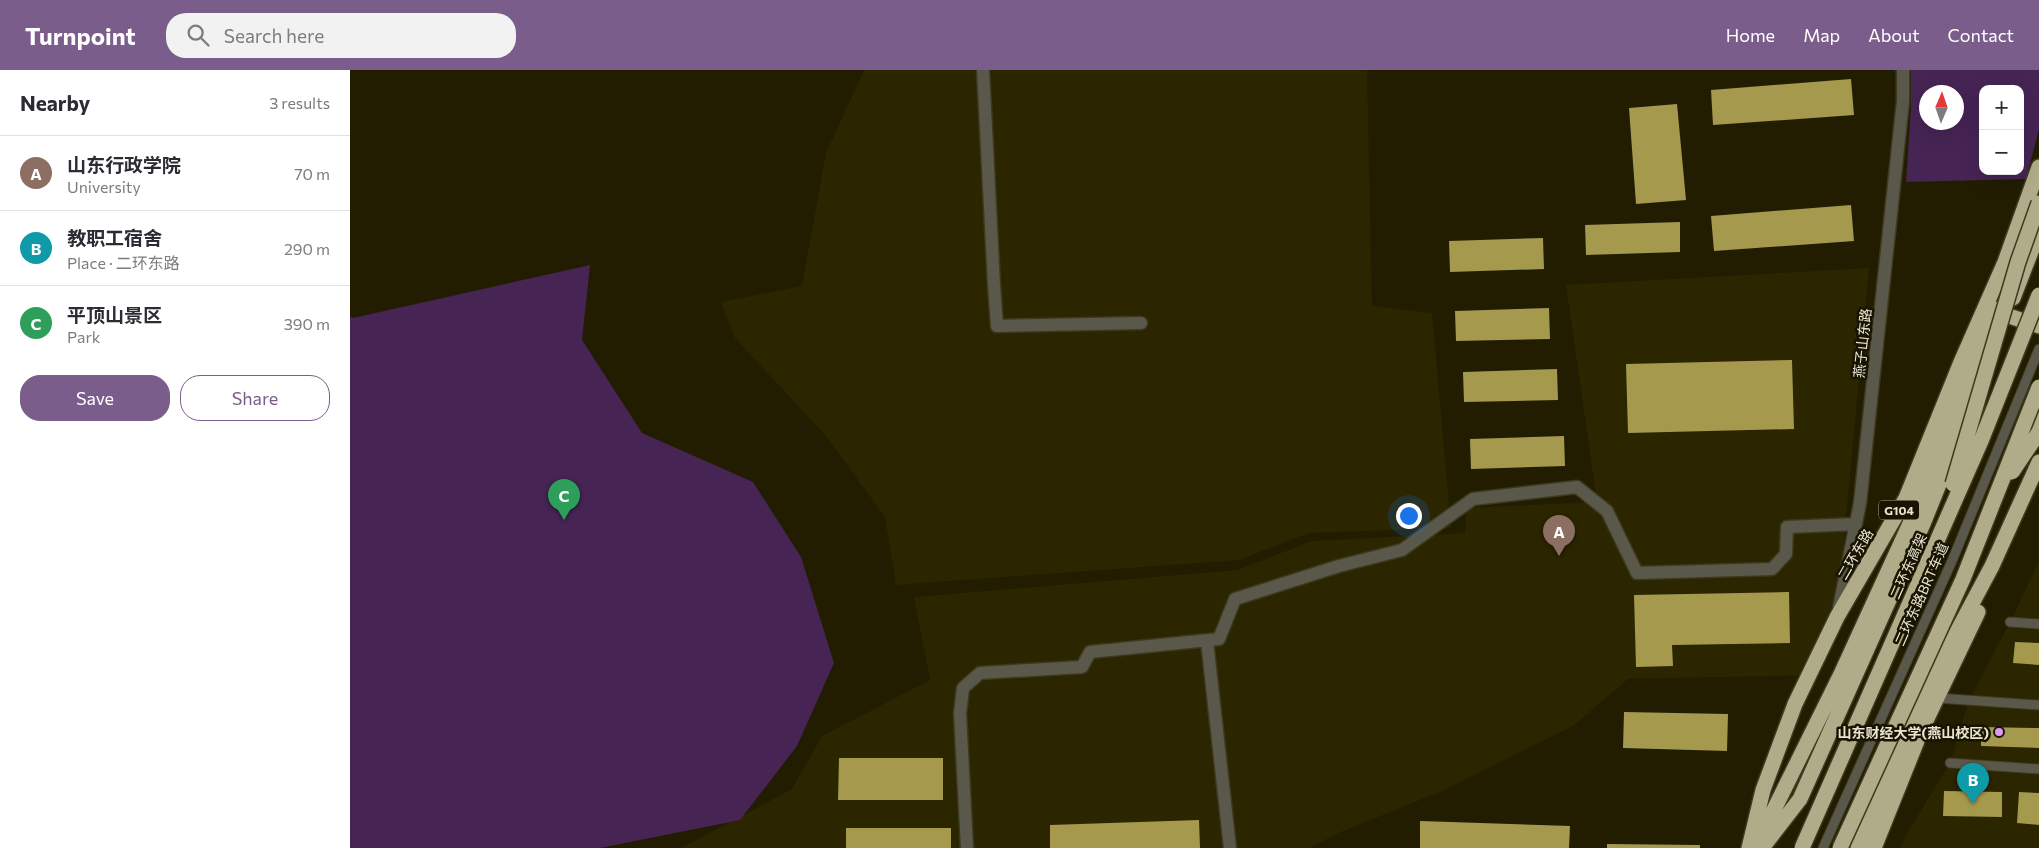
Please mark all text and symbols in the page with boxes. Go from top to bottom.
search box [166,13,516,58]
text: Turnpoint [25,21,136,50]
icon: search [184,21,212,49]
text: Search here [224,24,324,47]
text: Home [1726,24,1775,46]
text: Map [1803,24,1840,46]
text: About [1868,24,1920,46]
text: Contact [1948,24,2014,46]
north arrow [1919,85,1964,130]
map controls [1979,85,2024,175]
button: + [1979,85,2024,130]
text: Nearby [20,90,90,115]
text: 3 results [269,93,330,112]
button: − [1979,130,2024,175]
text: 山东行政学院 [67,153,181,176]
text: A [30,164,42,183]
text: 70 m [294,164,330,183]
text: University [67,177,141,196]
text: 教职工宿舍 [67,226,162,249]
text: B [31,239,41,258]
text: 290 m [284,239,330,258]
text: Place · 二环东路 [67,253,180,272]
text: 平顶山景区 [67,303,162,326]
street label: 燕子山东路 [1850,307,1874,379]
text: C [31,314,41,333]
text: 390 m [284,314,330,333]
text: Park [67,327,100,346]
button: Save [20,375,170,421]
button: Share [180,375,330,421]
pin: C [548,479,580,520]
road number: G104 [1879,500,1919,520]
your location [1396,503,1422,529]
pin: A [1543,515,1575,556]
street label: 二环东路 [1834,526,1876,582]
street label: 二环东高架 [1886,531,1930,601]
street label: 二环东路BRT车道 [1891,540,1951,648]
place label: 山东财经大学(燕山校区) [1837,724,1989,741]
marker: 山东财经大学(燕山校区) [1993,726,2005,738]
pin: B [1957,763,1989,804]

